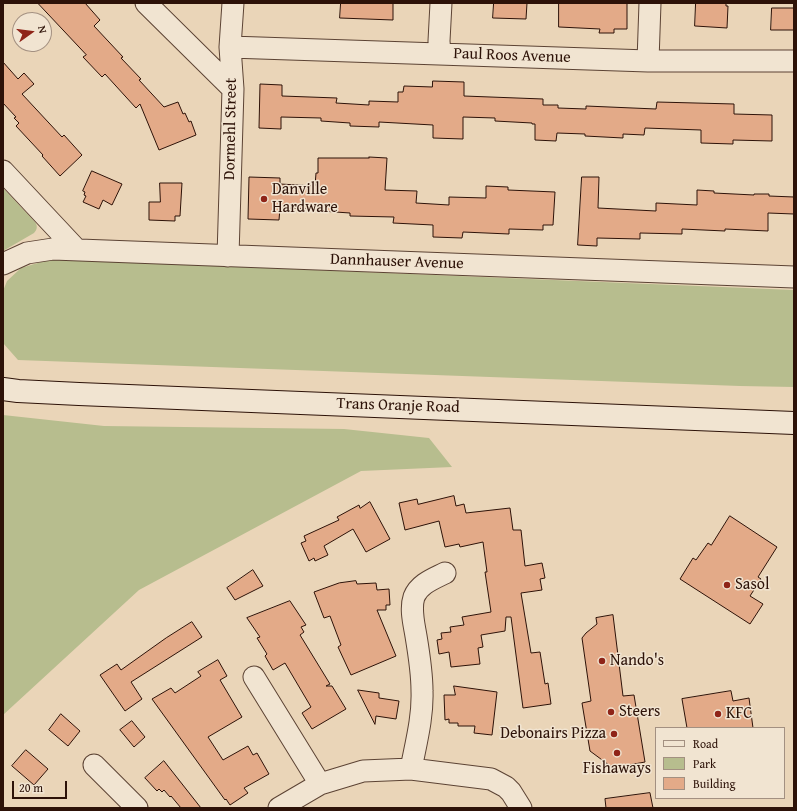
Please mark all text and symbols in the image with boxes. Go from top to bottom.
north arrow [12,12,52,52]
text: N [34,24,51,35]
street label: Paul Roos Avenue [453,44,571,68]
street label: Dormehl Street [221,78,241,180]
place label: Danville Hardware [272,180,338,218]
marker: Danville Hardware [259,194,269,204]
street label: Dannhauser Avenue [330,250,464,274]
street label: Trans Oranje Road [336,394,460,418]
place label: Sasol [735,575,769,595]
marker: Sasol [722,580,732,590]
place label: Nando's [610,651,664,671]
marker: Nando's [597,656,607,666]
place label: Steers [619,702,660,722]
place label: KFC [726,704,752,724]
marker: Steers [606,707,616,717]
marker: KFC [713,709,723,719]
place label: Debonairs Pizza [500,724,606,744]
legend [655,727,785,799]
marker: Debonairs Pizza [609,729,619,739]
text: Road [693,735,718,752]
marker: Fishaways [612,748,622,758]
text: Park [693,755,716,772]
place label: Fishaways [583,759,651,779]
scale bar [14,773,69,799]
text: Building [693,775,736,792]
text: 20 m [19,779,43,796]

